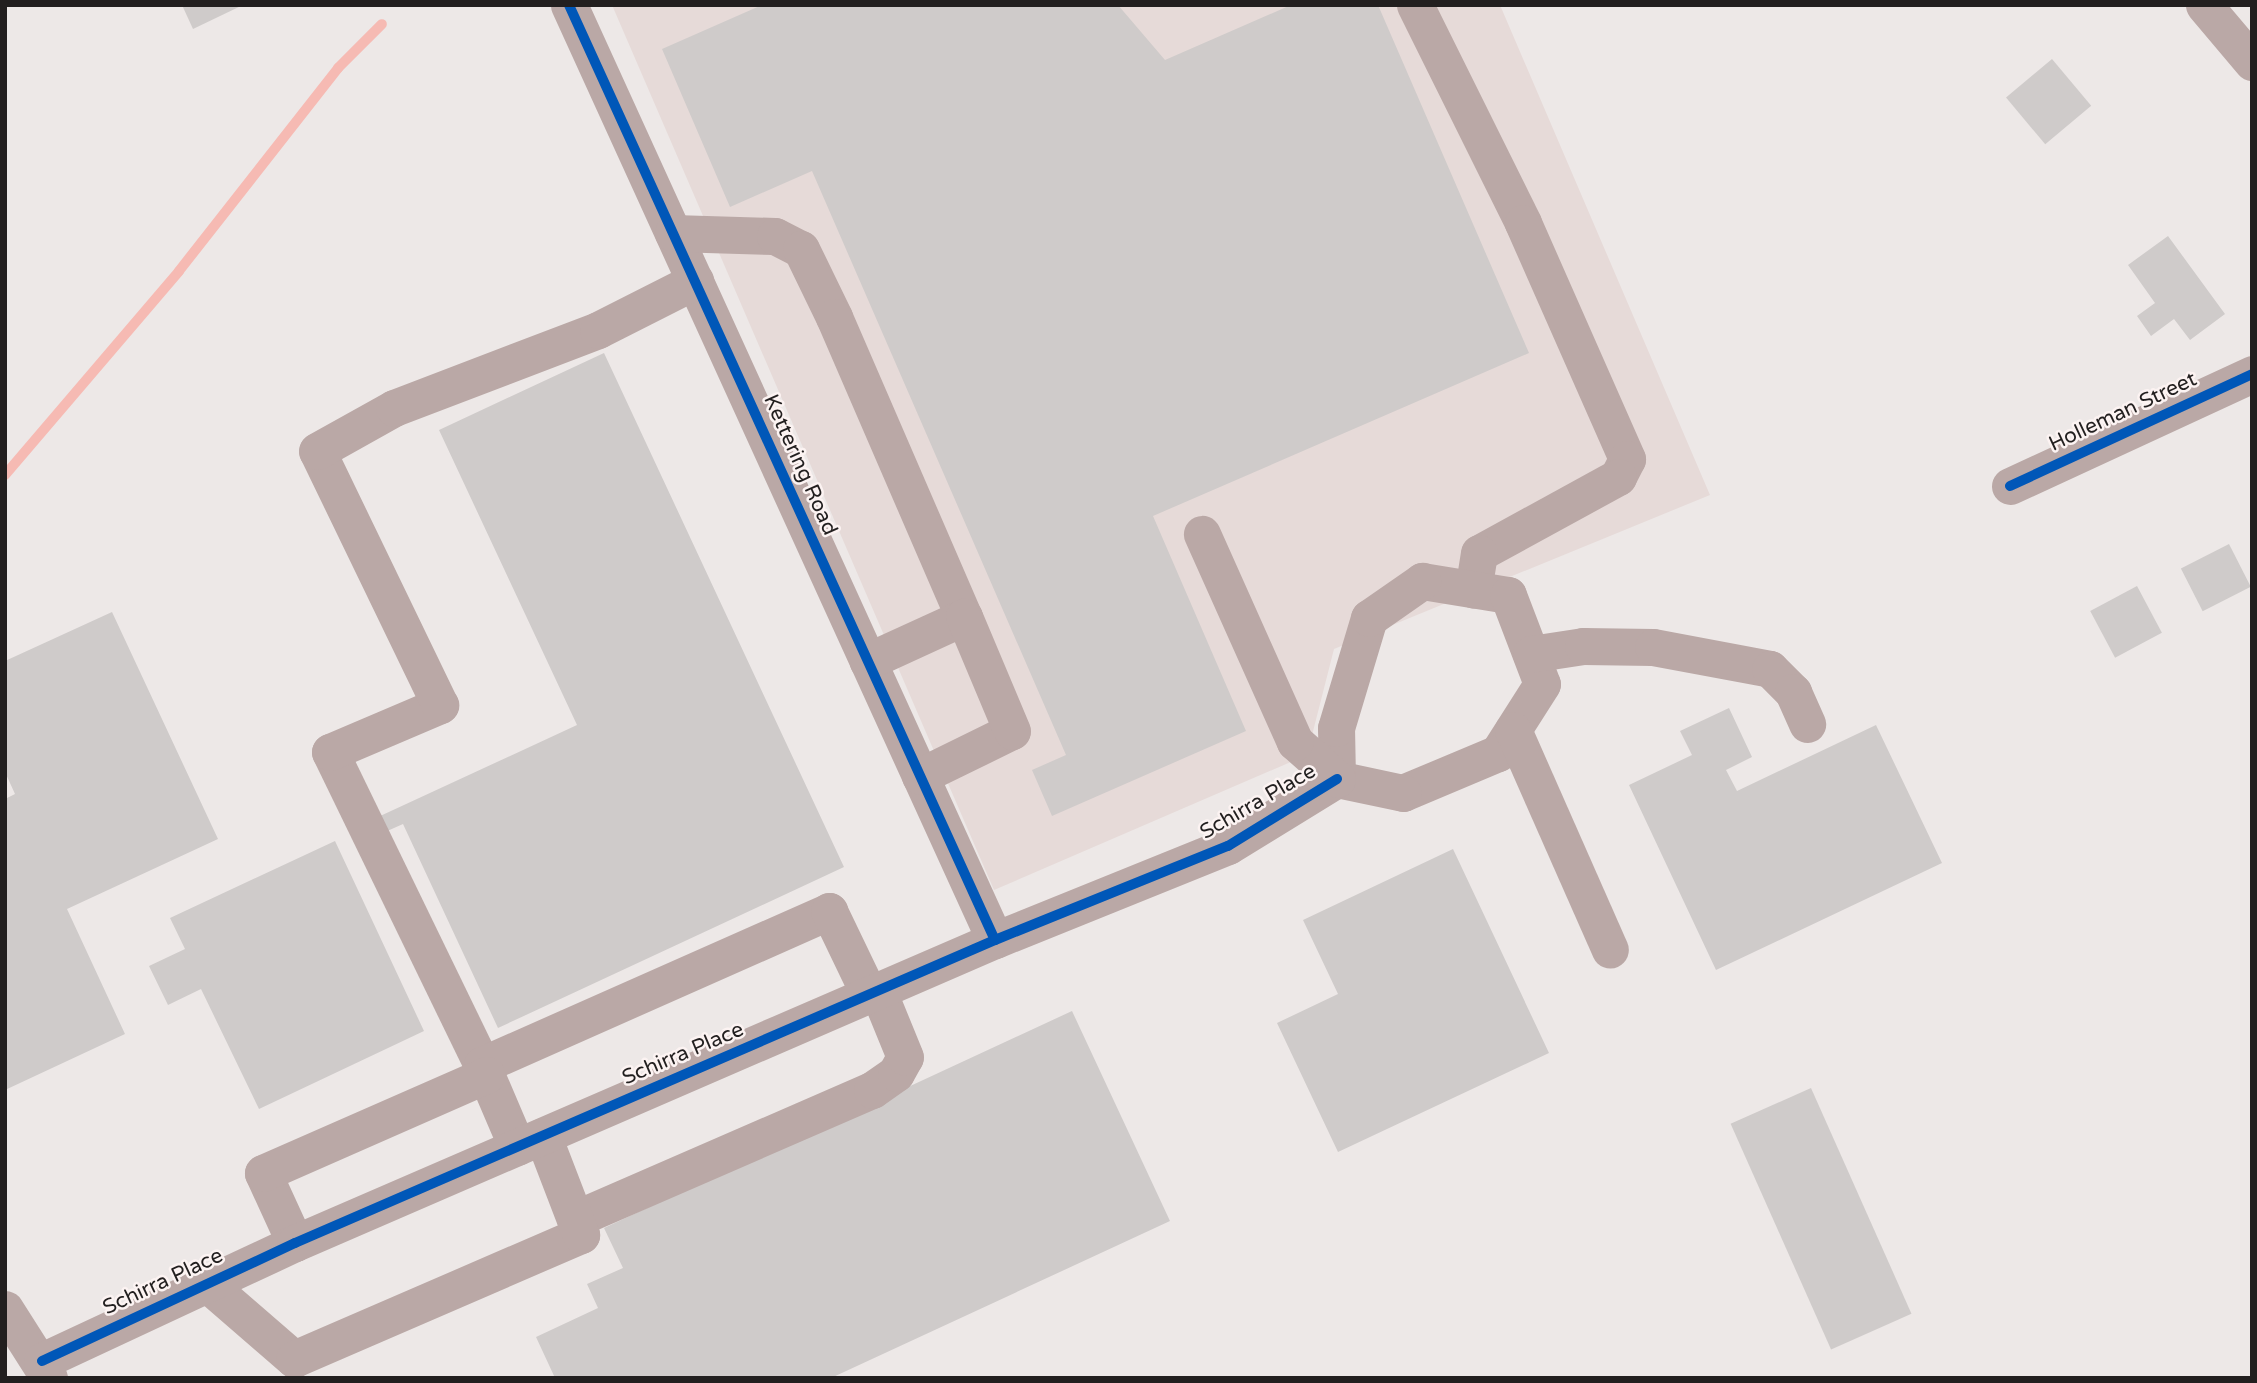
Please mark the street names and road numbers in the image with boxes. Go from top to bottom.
street label: Holleman Street [2045,367,2201,457]
street label: Kettering Road [758,391,842,539]
street label: Schirra Place [1196,759,1320,845]
street label: Schirra Place [618,1017,748,1091]
street label: Schirra Place [99,1243,227,1321]

